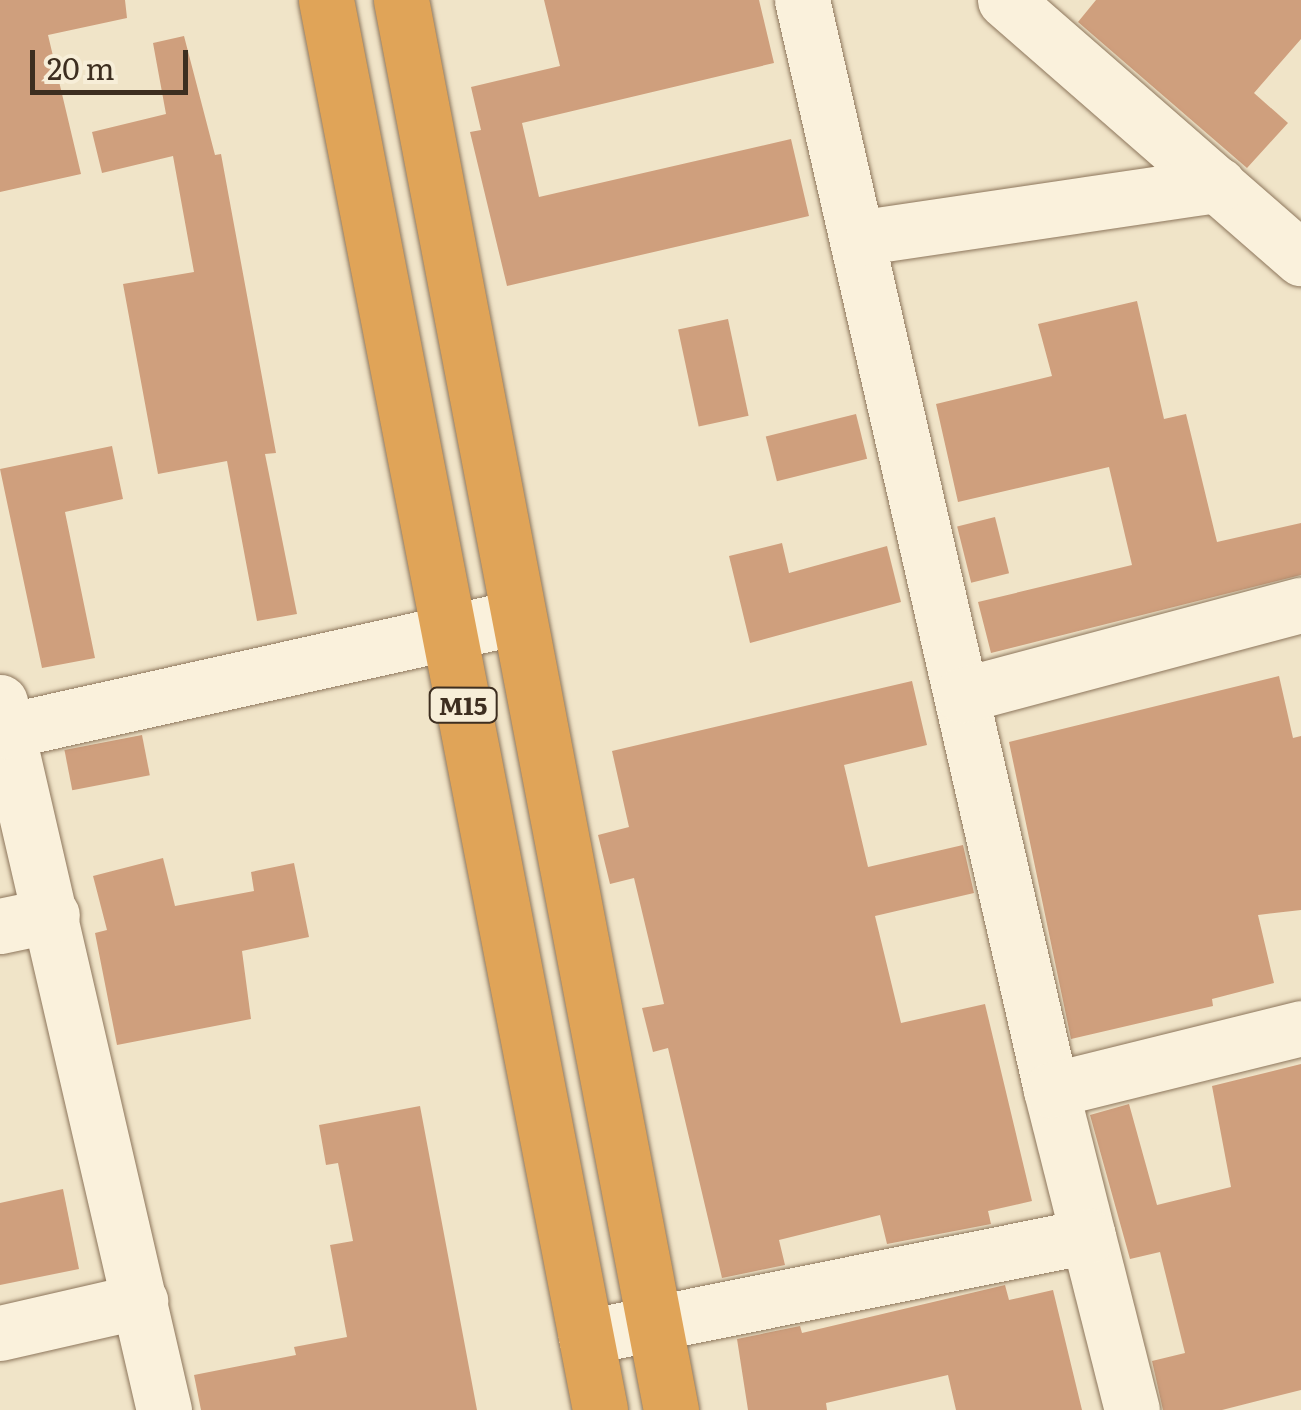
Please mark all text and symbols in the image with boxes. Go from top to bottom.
scale bar [35,30,192,92]
text: 20 m [47,45,115,89]
road number: M15 [428,685,498,725]

